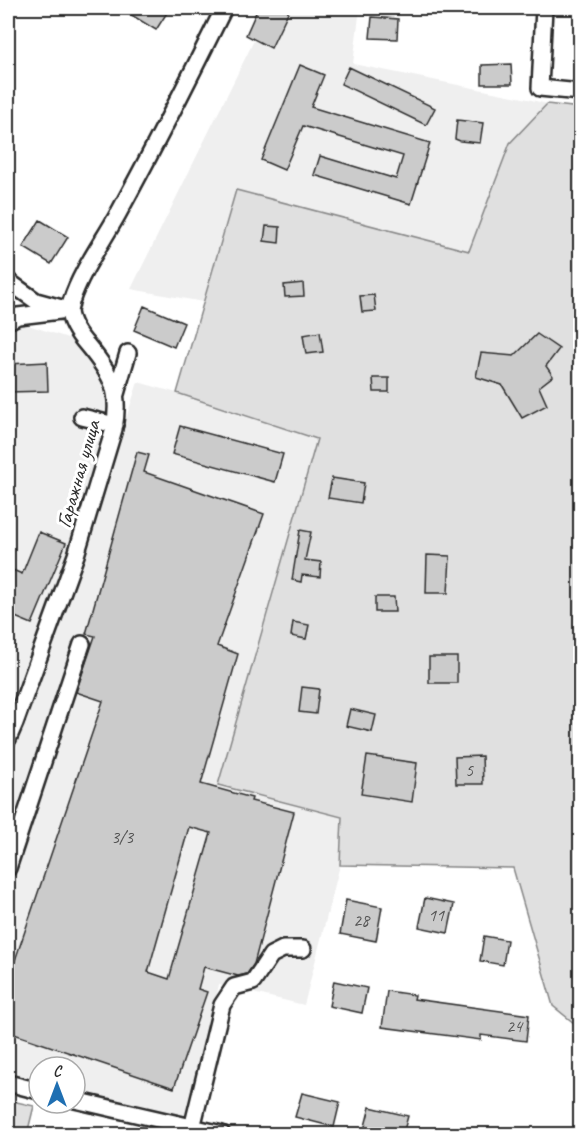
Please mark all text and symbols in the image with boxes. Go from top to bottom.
street label: Гаражная улица [50,416,106,531]
house number: 5 [465,759,474,781]
house number: 3/3 [111,826,135,848]
house number: 11 [428,904,445,926]
house number: 28 [353,909,371,931]
house number: 24 [506,1015,524,1037]
north arrow [27,1055,87,1115]
text: С [53,1061,63,1081]

